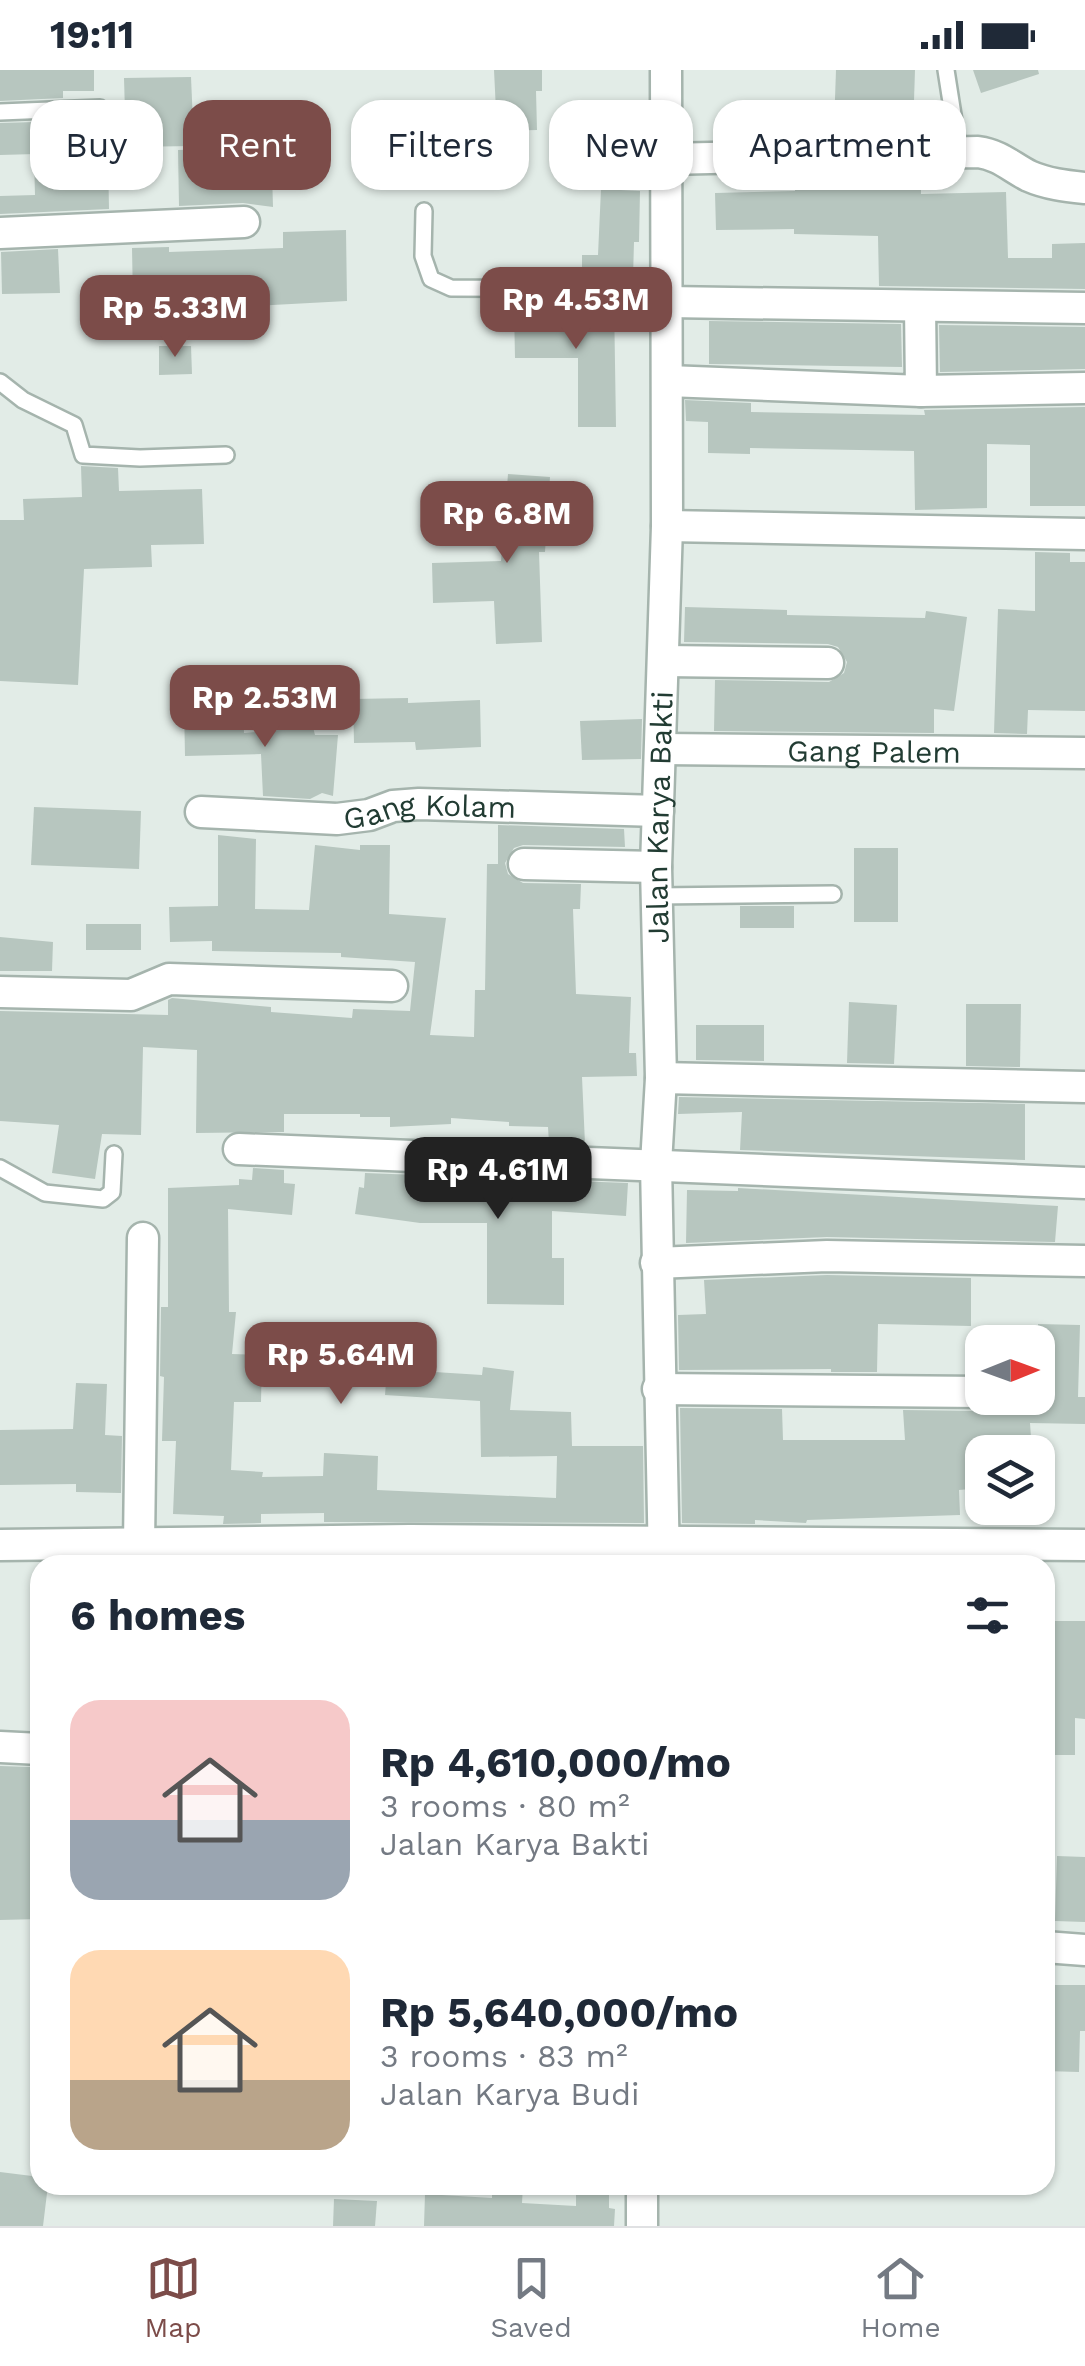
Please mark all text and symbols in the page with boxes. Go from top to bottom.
text: 19:11 [50,13,134,57]
chip: Buy [30,100,163,190]
chip: Rent [183,100,331,190]
chip: Filters [351,100,529,190]
chip: New [549,100,693,190]
chip: Apartment [713,100,966,190]
pin: Rp 4.53M [473,267,679,352]
pin: Rp 5.33M [72,275,278,360]
text: Rp 4.53M [502,280,650,318]
text: Rp 5.33M [102,288,248,326]
pin: Rp 6.8M [415,481,599,566]
text: Rp 6.8M [442,494,572,532]
pin: Rp 2.53M [162,665,368,750]
text: Rp 2.53M [192,678,338,716]
street label: Jalan Karya Bakti [638,690,679,944]
street label: Gang Palem [787,733,961,769]
street label: Gang Kolam [341,786,517,836]
pin: Rp 4.61M [395,1137,601,1222]
text: Rp 4.61M [427,1150,569,1188]
pin: Rp 5.64M [238,1322,444,1407]
north arrow [965,1325,1055,1415]
map controls [965,1325,1055,1525]
text: Rp 5.64M [267,1335,415,1373]
button: layers [965,1435,1055,1525]
icon: filters [960,1588,1015,1643]
text: 6 homes [70,1591,245,1640]
text: Rp 4,610,000/mo [380,1738,731,1787]
icon: home [150,1740,270,1860]
text: 3 rooms · 80 m² [380,1787,630,1825]
text: Jalan Karya Bakti [380,1825,649,1863]
text: Rp 5,640,000/mo [380,1988,738,2037]
icon: home [150,1990,270,2110]
text: 3 rooms · 83 m² [380,2037,628,2075]
text: Jalan Karya Budi [380,2075,640,2113]
tab: Map [144,2251,202,2344]
tab: Saved [490,2251,572,2344]
tab: Home [861,2251,941,2344]

